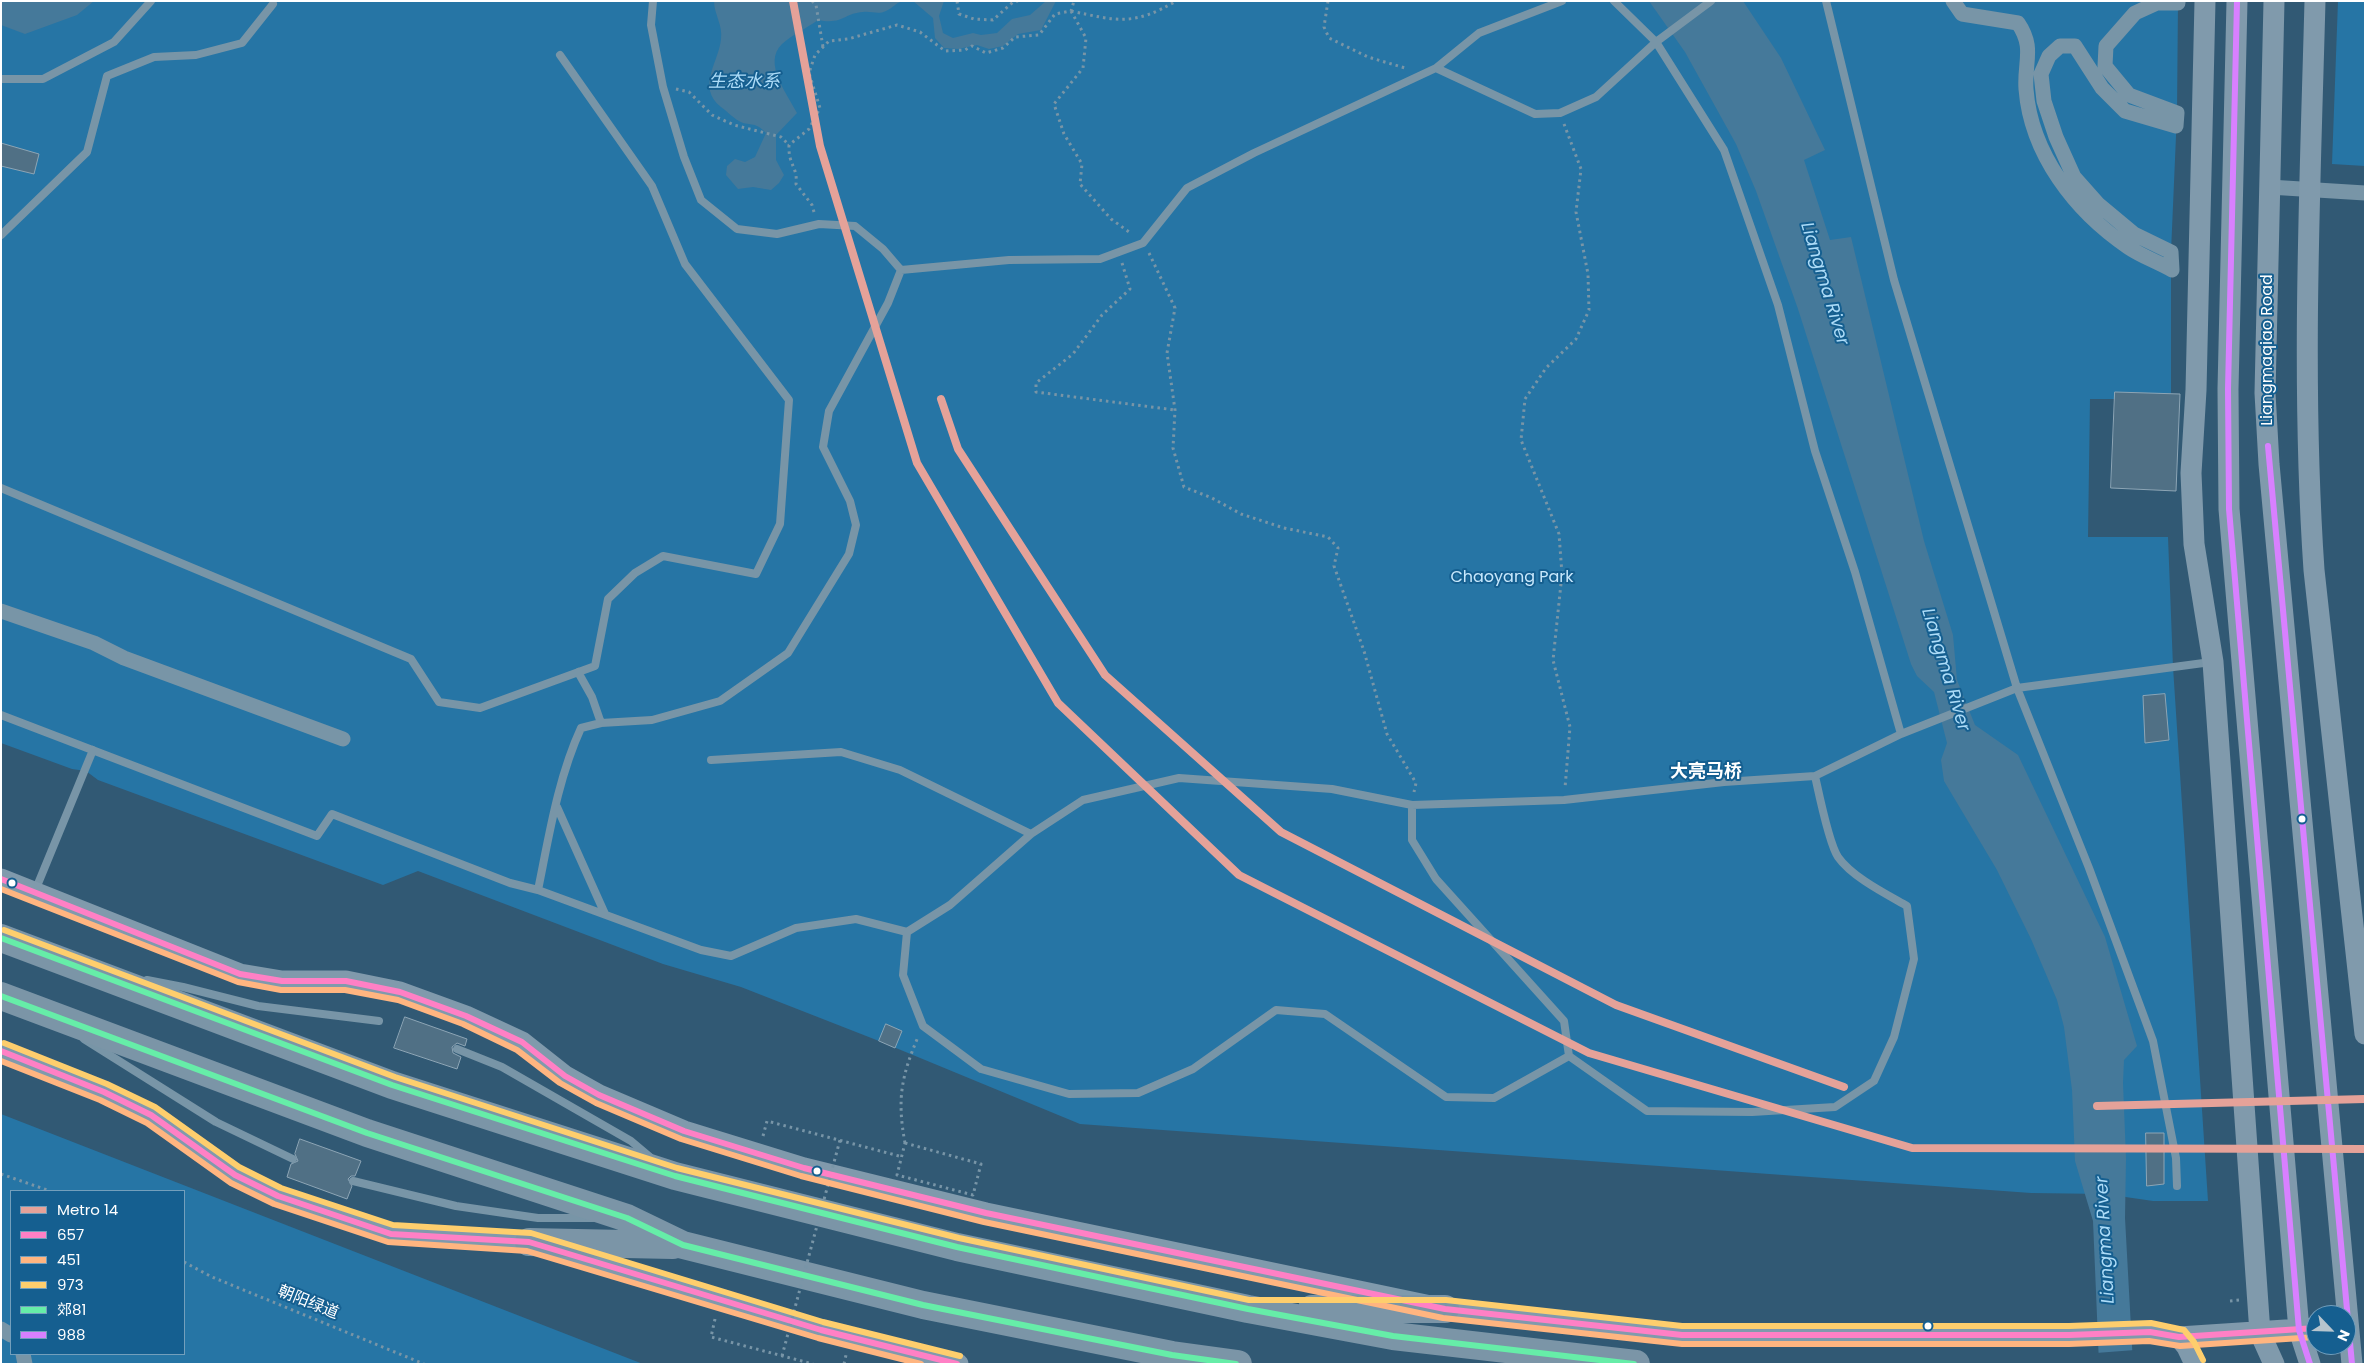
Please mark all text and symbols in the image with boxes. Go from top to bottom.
water label: 生态水系 [708,71,780,93]
water label: Liangma River [1795,220,1853,348]
street label: Liangmaqiao Road [2258,274,2278,426]
park label: Chaoyang Park [1450,568,1574,588]
water label: Liangma River [1916,606,1974,734]
district label: 大亮马桥 [1670,761,1742,783]
unlabelled marker [2297,814,2307,824]
unlabelled marker [7,878,17,888]
unlabelled marker [812,1166,822,1176]
water label: Liangma River [2092,1176,2120,1304]
legend [10,1190,185,1355]
text: Metro 14 [57,1199,118,1220]
text: 657 [57,1224,84,1245]
text: 451 [57,1249,81,1270]
text: 973 [57,1274,83,1295]
street label: 朝阳绿道 [275,1282,341,1324]
text: 郊81 [57,1299,86,1320]
north arrow [2306,1305,2356,1355]
unlabelled marker [1923,1321,1933,1331]
text: 988 [57,1324,85,1345]
text: N [2333,1327,2355,1345]

